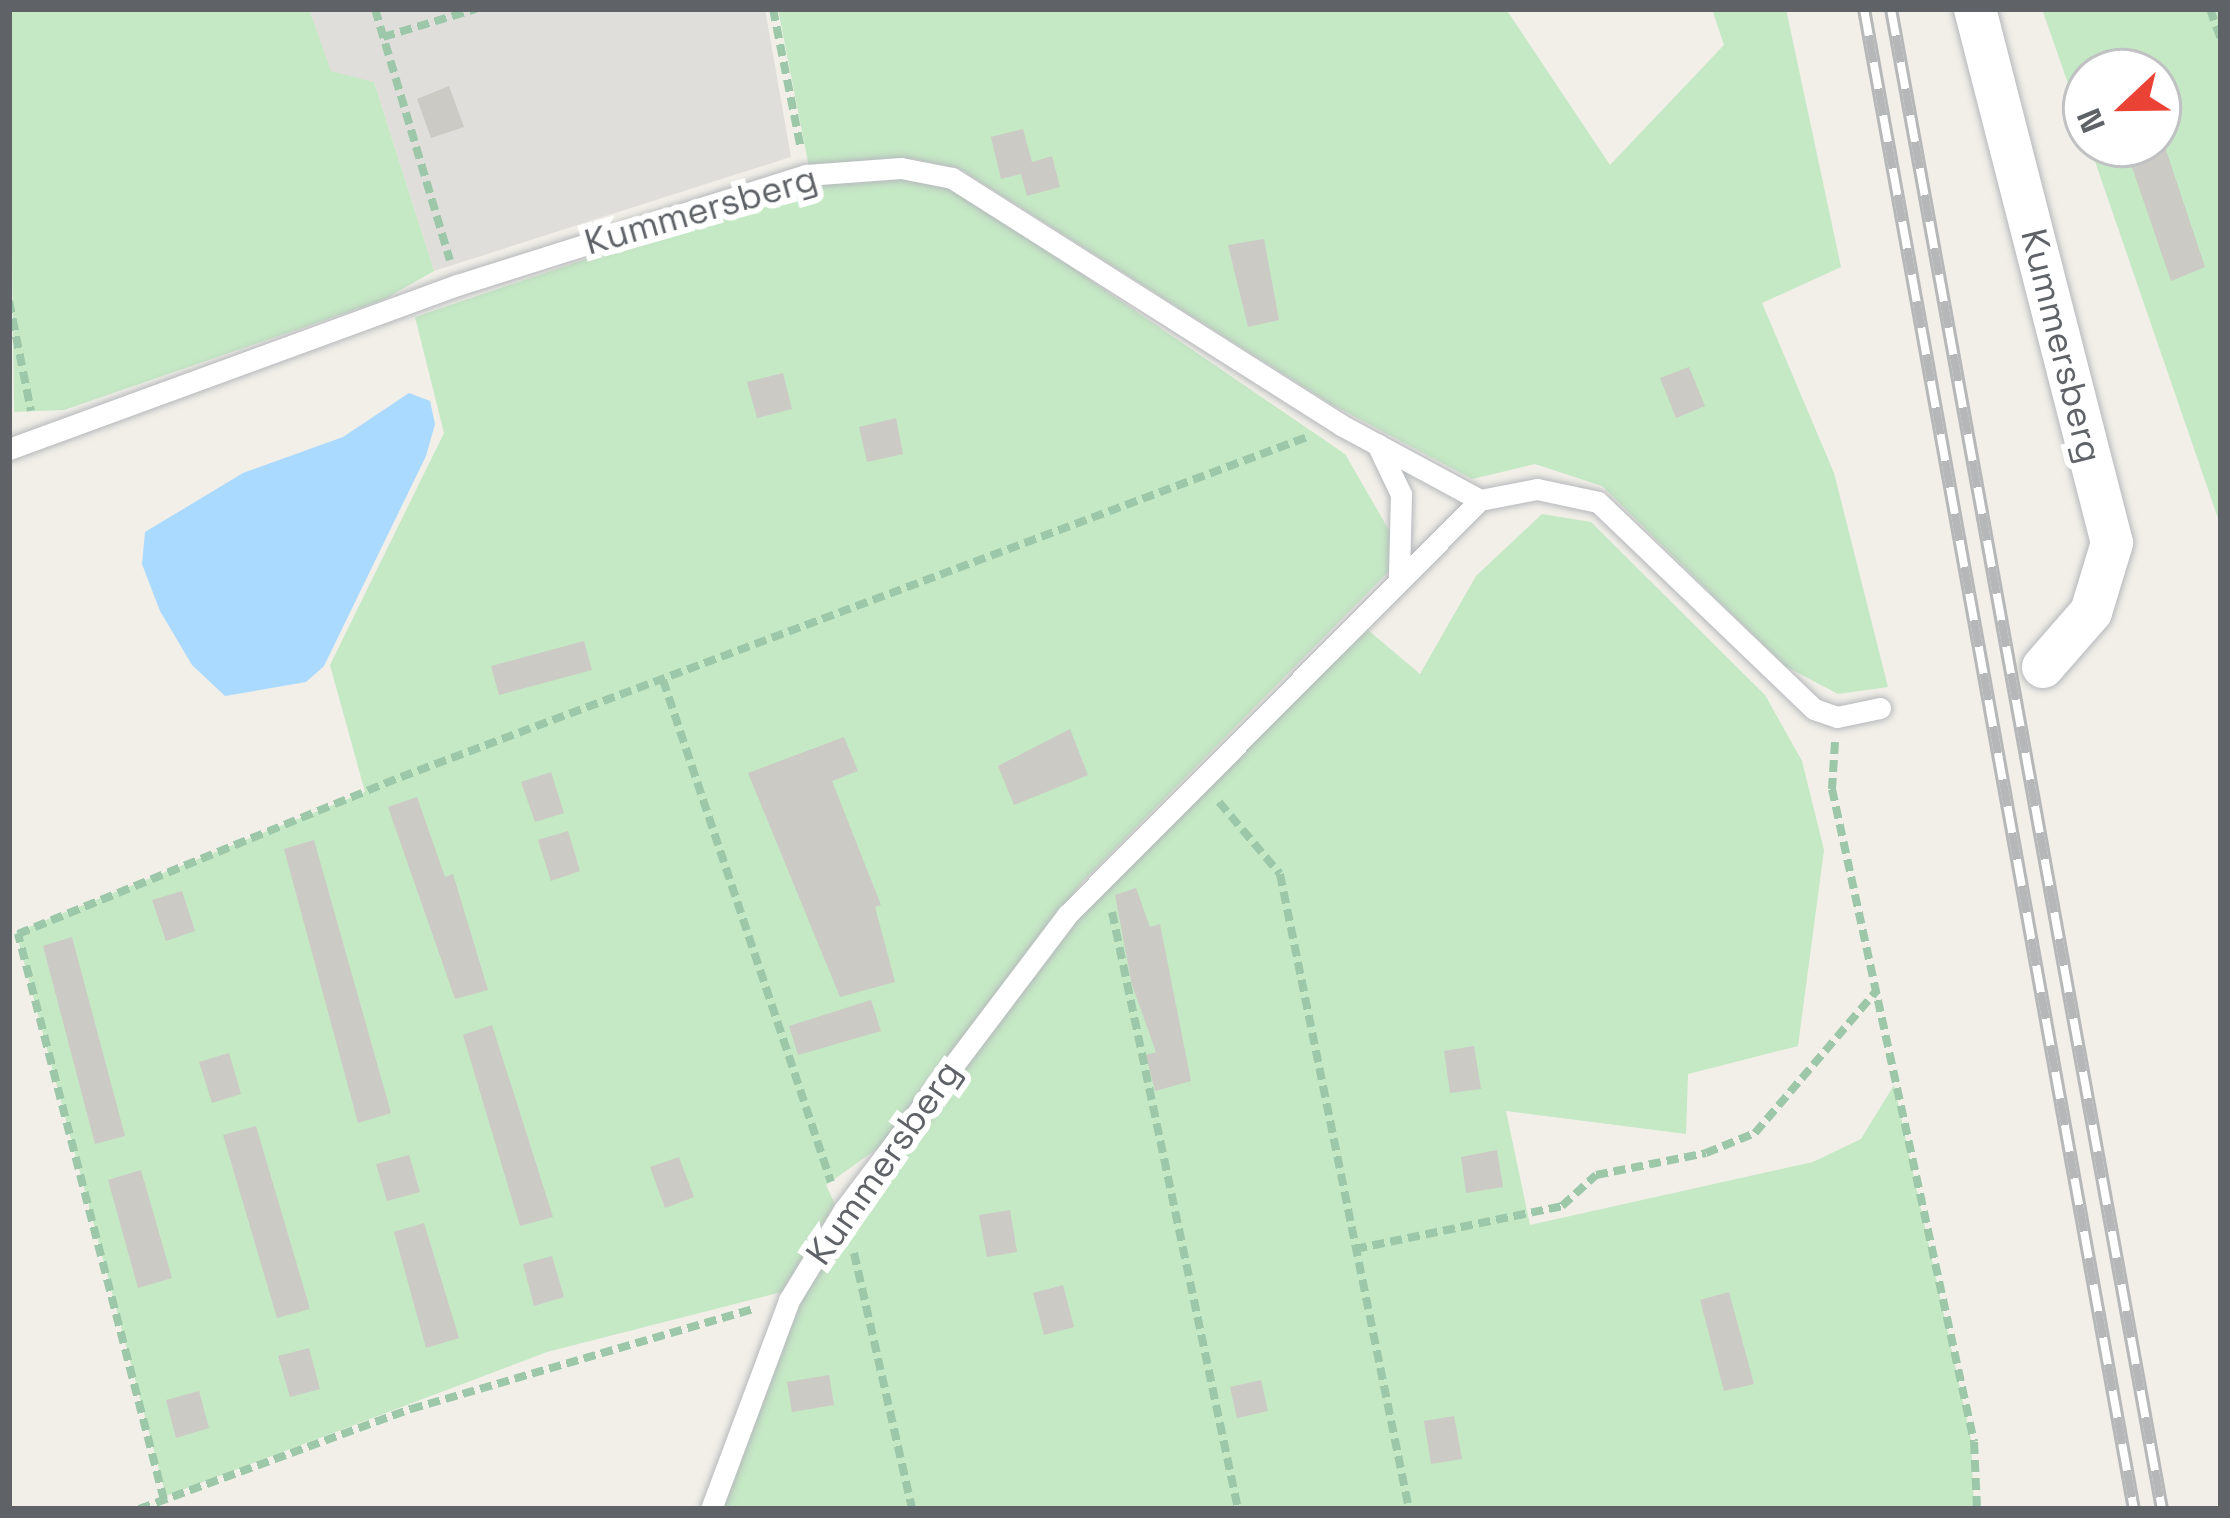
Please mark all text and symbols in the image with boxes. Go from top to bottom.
north arrow [2062,48,2182,168]
text: N [2068,102,2115,138]
street label: Kummersberg [580,157,822,265]
street label: Kummersberg [2011,225,2111,467]
street label: Kummersberg [798,1052,970,1274]

